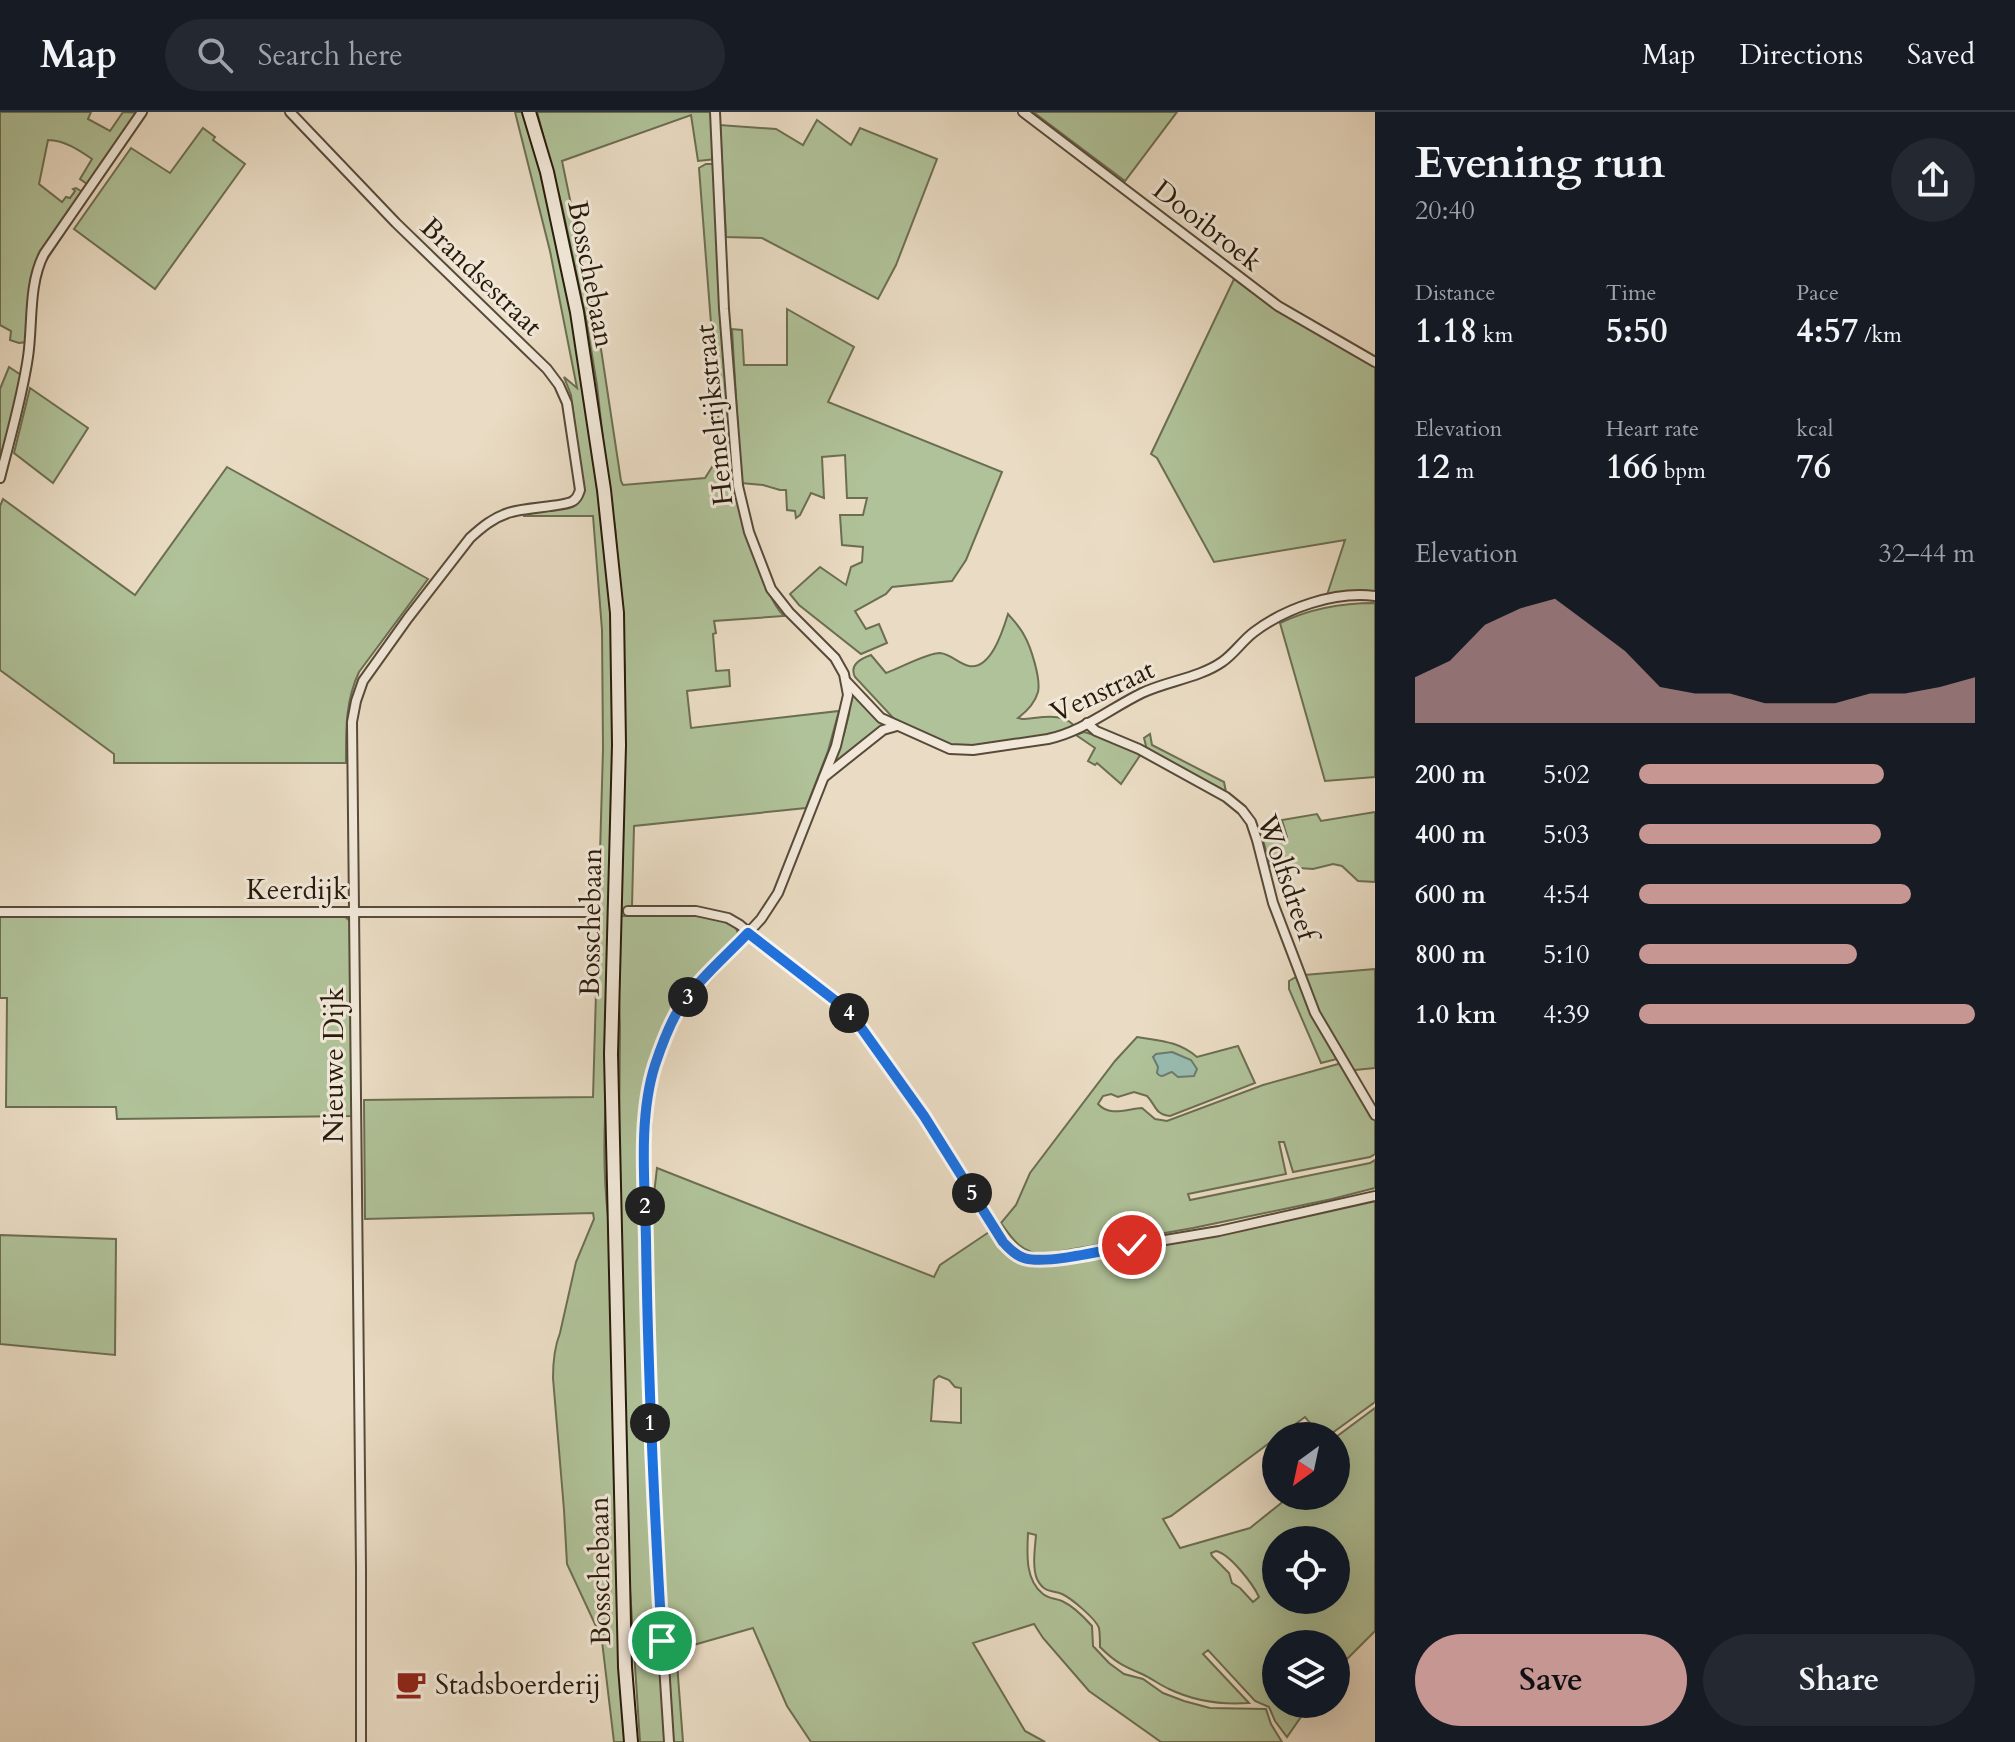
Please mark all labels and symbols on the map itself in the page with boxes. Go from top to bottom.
street label: Dooibroek [1145,171,1270,280]
street label: Bosschebaan [558,197,624,351]
street label: Brandsestraat [412,209,551,345]
street label: Hemelrijkstraat [686,322,742,507]
street label: Venstraat [1044,650,1161,732]
street label: Wolfsdreef [1248,809,1328,949]
street label: Bosschebaan [571,847,611,997]
street label: Keerdijk [246,871,348,909]
pin: 3 [668,977,708,1017]
street label: Nieuwe Dijk [315,987,353,1143]
pin: 4 [829,993,869,1033]
pin: 5 [952,1173,992,1213]
pin: 2 [625,1186,665,1226]
pin [1098,1211,1166,1279]
pin: 1 [630,1403,670,1443]
north arrow [1262,1422,1350,1510]
street label: Bosschebaan [580,1496,620,1646]
pin [628,1607,696,1675]
place label: Stadsboerderij [435,1666,601,1704]
cafe icon: Stadsboerderij [394,1667,428,1701]

